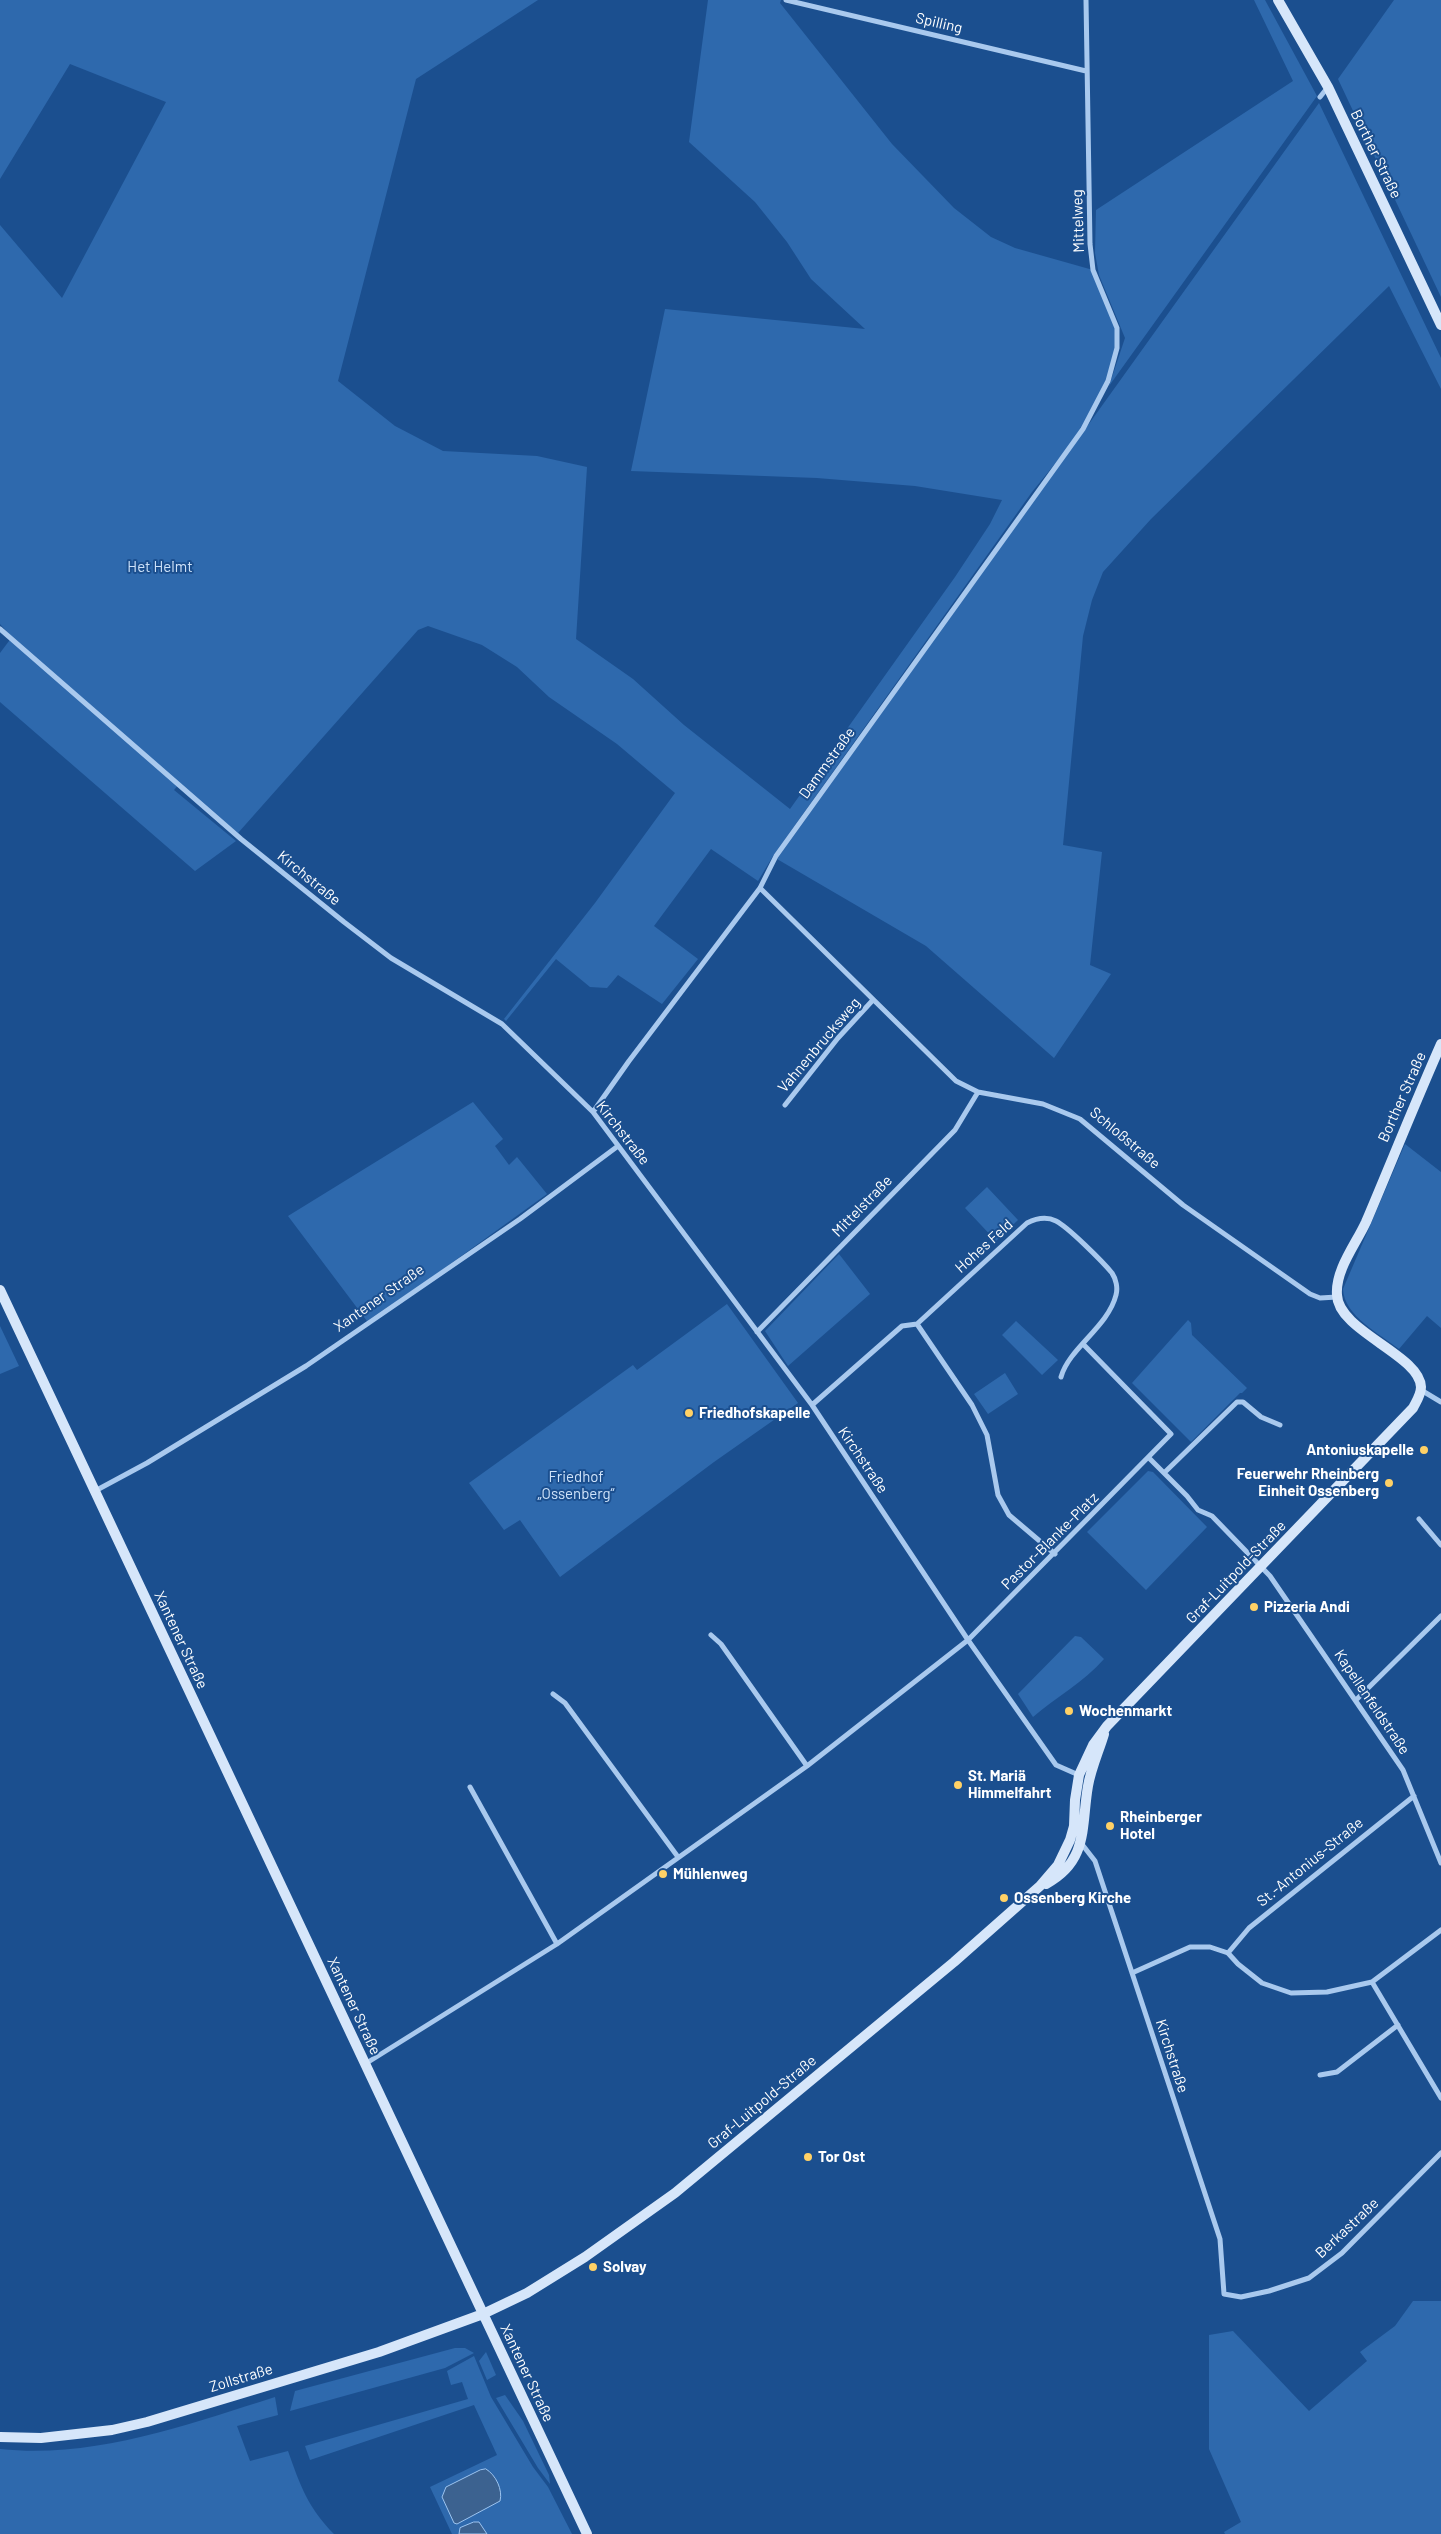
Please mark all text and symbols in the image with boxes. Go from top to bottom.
street label: Spilling [914,9,964,37]
street label: Borther Straße [1347,107,1405,201]
street label: Mittelweg [1068,189,1088,253]
park label: Het Helmt [127,558,193,576]
street label: Dammstraße [795,724,859,802]
street label: Kirchstraße [274,847,344,909]
street label: Vahnenbrucksweg [774,994,864,1096]
street label: Borther Straße [1374,1049,1430,1145]
street label: Kirchstraße [592,1097,654,1169]
street label: Schloßstraße [1086,1103,1164,1173]
street label: Mittelstraße [828,1171,896,1241]
street label: Hohes Feld [951,1215,1017,1277]
street label: Xantener Straße [331,1260,427,1336]
place label: Friedhofskapelle [699,1404,810,1422]
marker: Friedhofskapelle [683,1407,695,1419]
street label: Kirchstraße [834,1423,892,1497]
place label: Antoniuskapelle [1306,1441,1414,1459]
marker: Antoniuskapelle [1418,1444,1430,1456]
place label: Feuerwehr Rheinberg Einheit Ossenberg [1237,1465,1379,1500]
park label: Friedhof „Ossenberg“ [537,1468,615,1503]
marker: Feuerwehr Rheinberg Einheit Ossenberg [1383,1477,1395,1489]
street label: Pastor-Blanke-Platz [998,1489,1102,1593]
street label: Graf-Luitpold-Straße [1182,1517,1290,1627]
street label: Xantener Straße [150,1588,212,1692]
place label: Pizzeria Andi [1264,1598,1350,1616]
marker: Pizzeria Andi [1248,1601,1260,1613]
street label: Kapellenfeldstraße [1330,1646,1414,1758]
place label: Wochenmarkt [1079,1702,1172,1720]
marker: Wochenmarkt [1063,1705,1075,1717]
place label: St. Mariä Himmelfahrt [968,1767,1051,1802]
marker: St. Mariä Himmelfahrt [952,1779,964,1791]
place label: Rheinberger Hotel [1120,1808,1202,1843]
street label: St.-Antonius-Straße [1253,1814,1367,1910]
marker: Rheinberger Hotel [1104,1820,1116,1832]
place label: Mühlenweg [673,1865,748,1883]
marker: Mühlenweg [657,1868,669,1880]
place label: Ossenberg Kirche [1014,1889,1131,1907]
marker: Ossenberg Kirche [998,1892,1010,1904]
street label: Xantener Straße [323,1954,385,2058]
street label: Kirchstraße [1152,2017,1192,2095]
street label: Graf-Luitpold-Straße [704,2051,820,2153]
place label: Tor Ost [818,2148,865,2166]
marker: Tor Ost [802,2151,814,2163]
street label: Berkastraße [1312,2194,1382,2262]
place label: Solvay [603,2258,647,2276]
marker: Solvay [587,2261,599,2273]
street label: Xantener Straße [496,2321,558,2425]
street label: Zollstraße [207,2360,275,2396]

